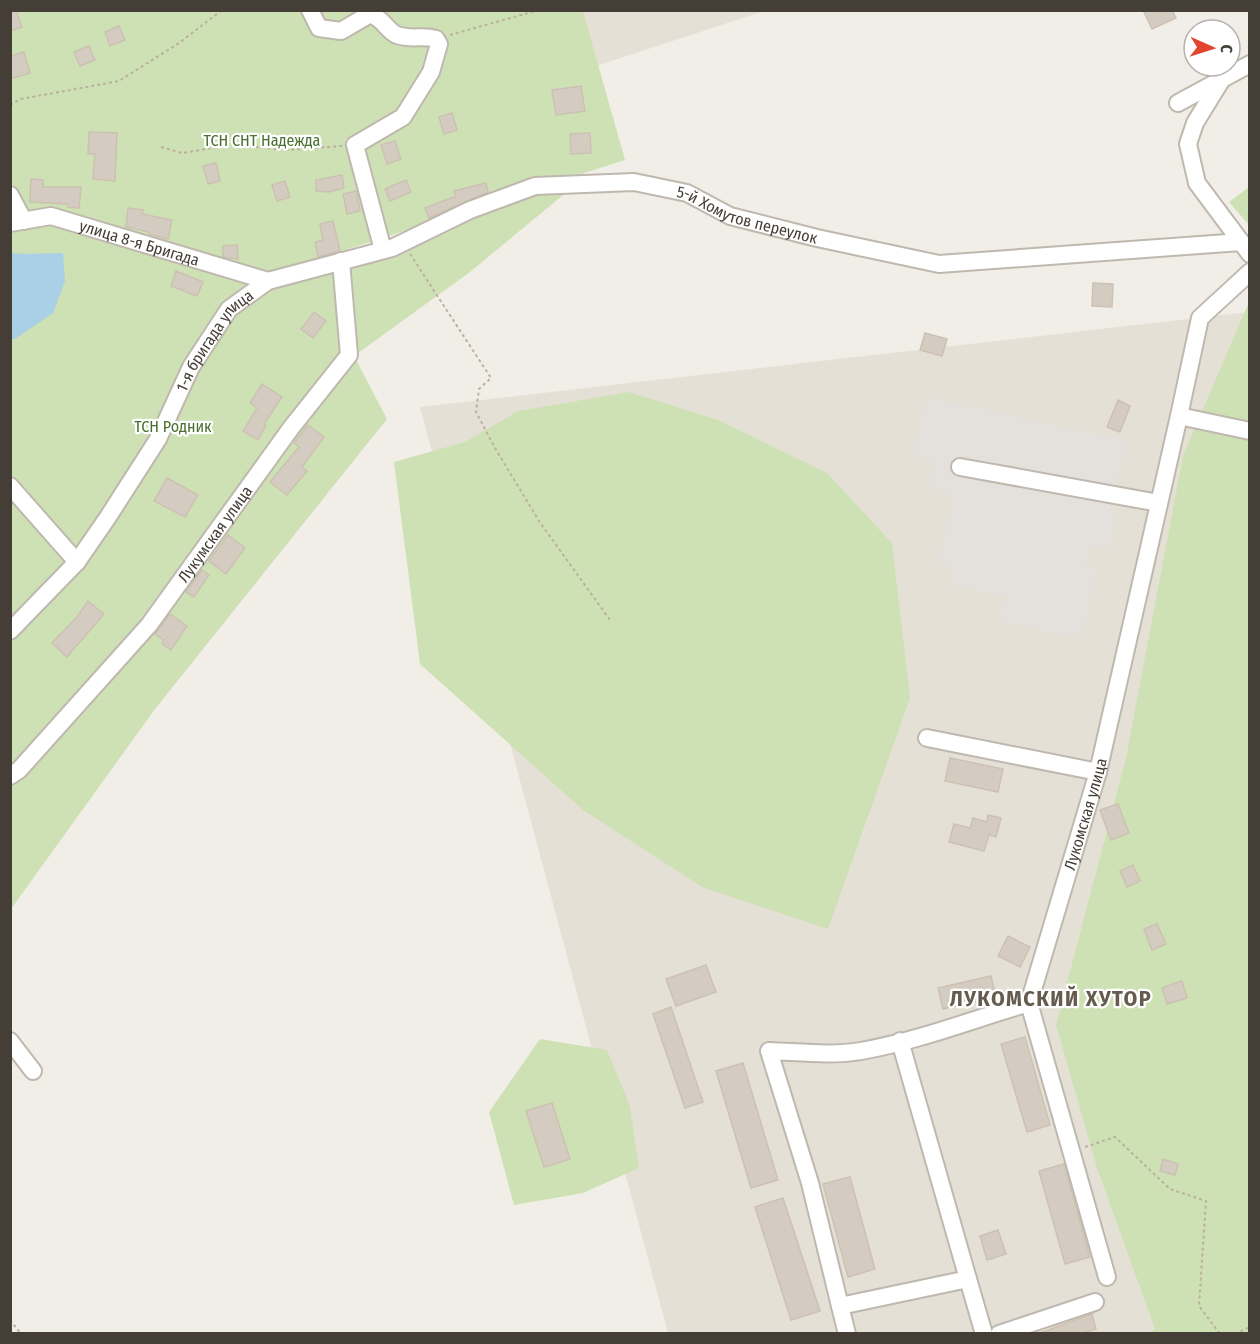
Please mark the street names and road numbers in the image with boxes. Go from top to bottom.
street label: 5-й Хомутов переулок [675,182,820,248]
street label: улица 8-я Бригада [77,216,202,270]
street label: 1-я бригада улица [172,286,257,395]
street label: Лукумская улица [174,482,256,586]
street label: Лукомская улица [1060,756,1111,873]

